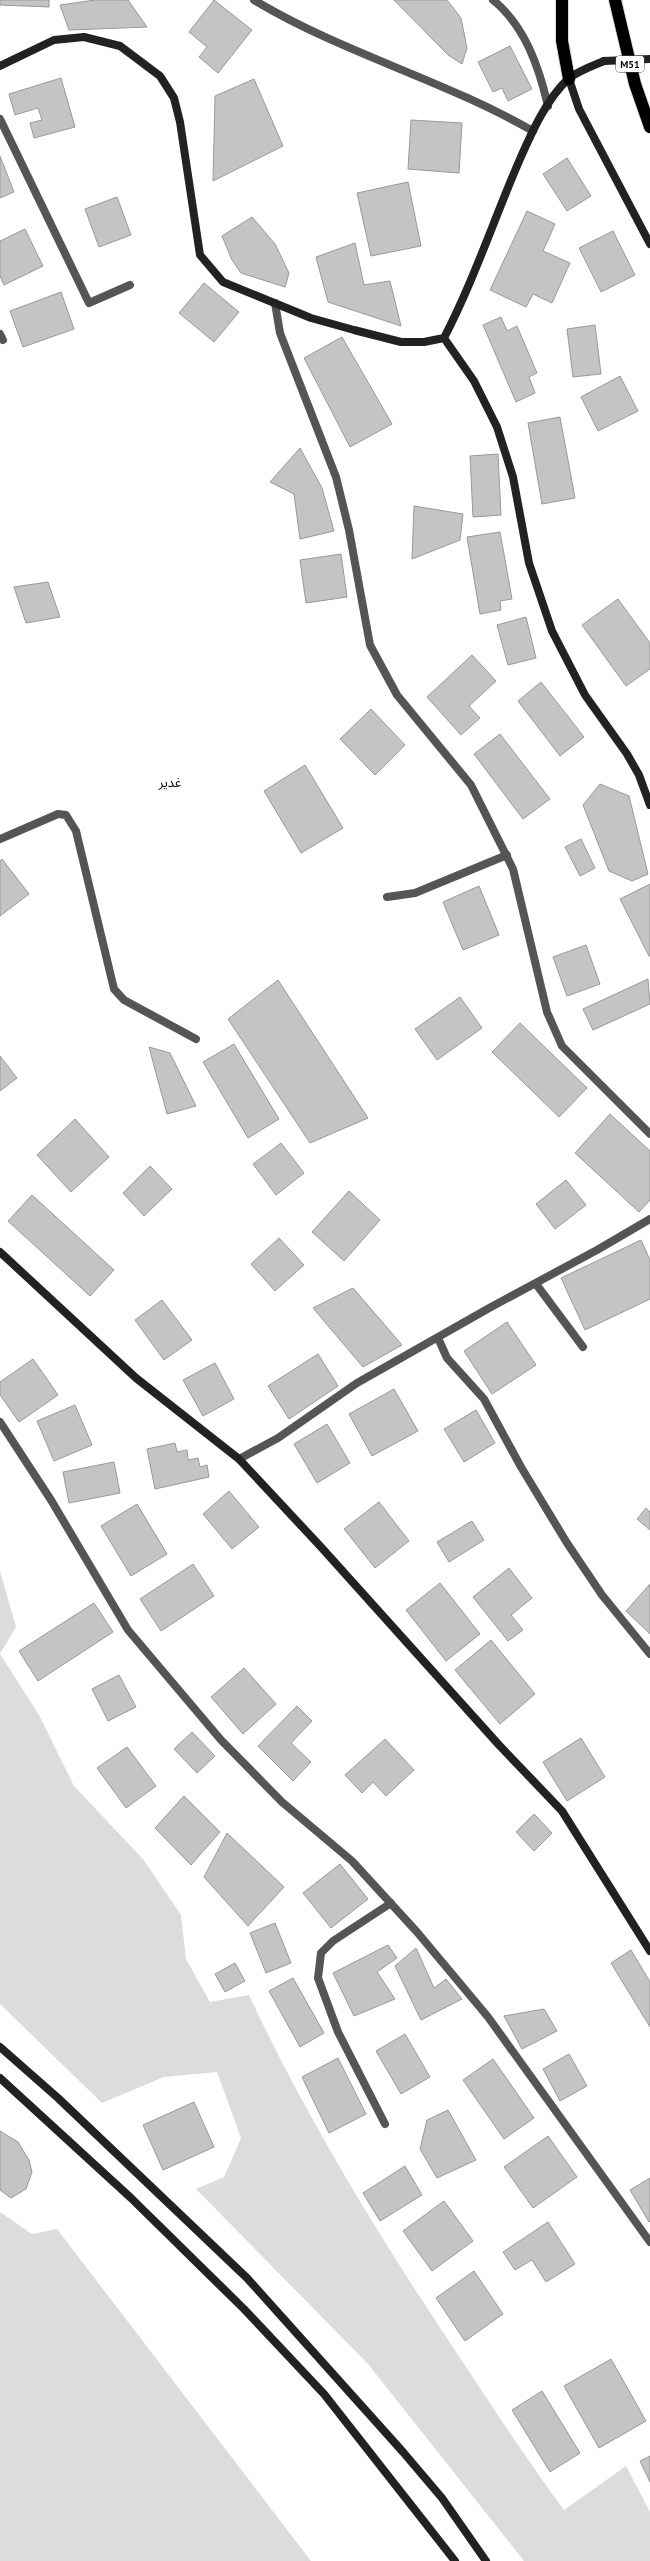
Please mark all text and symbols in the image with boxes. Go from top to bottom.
road number: M51 [616,56,644,72]
district label: غدير [158,774,182,791]

